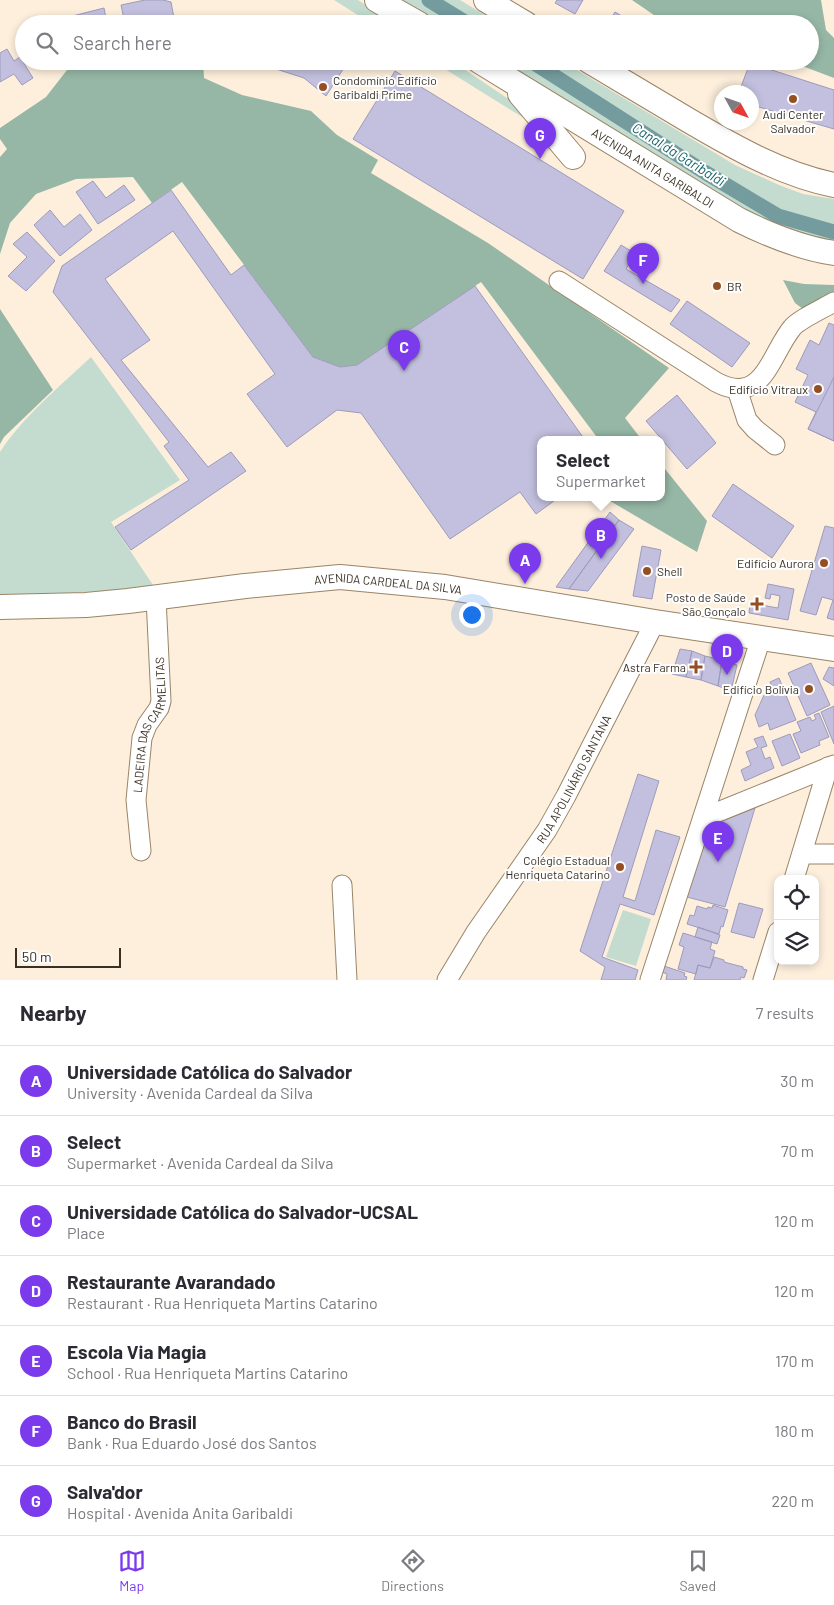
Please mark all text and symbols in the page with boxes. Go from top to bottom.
search box [15,15,819,70]
icon: search [33,29,61,57]
text: Search here [73,31,172,54]
place label: Condomínio Edifício Garibaldi Prime [333,73,437,101]
marker: Condomínio Edifício Garibaldi Prime [317,81,329,93]
north arrow [714,85,759,130]
marker: Audi Center Salvador [787,93,799,105]
place label: Audi Center Salvador [763,107,824,135]
pin: G [524,118,556,159]
water label: Canal da Garibaldi [629,119,729,190]
street label: AVENIDA ANITA GARIBALDI [589,125,717,210]
pin: F [627,243,659,284]
place label: BR [727,279,742,293]
marker: BR [711,280,723,292]
pin: C [388,330,420,371]
place label: Edifício Vitraux [729,382,808,396]
marker: Edifício Vitraux [812,383,824,395]
popup [537,436,665,501]
text: Select [556,448,610,471]
text: Supermarket [556,471,646,490]
pin: B [585,518,617,559]
pin: A [509,543,541,584]
place label: Edifício Aurora [737,556,814,570]
marker: Edifício Aurora [818,557,830,569]
place label: Shell [657,564,682,578]
marker: Shell [641,565,653,577]
street label: AVENIDA CARDEAL DA SILVA [313,570,463,597]
place label: Posto de Saúde São Gonçalo [666,590,746,618]
marker: Posto de Saúde São Gonçalo [750,597,764,611]
your location [459,602,485,628]
pin: D [711,634,743,675]
street label: LADEIRA DAS CARMELITAS [130,657,168,794]
place label: Astra Farma [623,660,686,674]
marker: Astra Farma [690,661,702,673]
place label: Edifício Bolívia [723,682,799,696]
marker: Edifício Bolívia [803,683,815,695]
street label: RUA APOLINÁRIO SANTANA [533,712,613,846]
pin: E [702,821,734,862]
place label: Colégio Estadual Henriqueta Catarino [505,853,610,881]
marker: Colégio Estadual Henriqueta Catarino [614,861,626,873]
map controls [774,875,819,965]
button: locate [774,875,819,920]
button: layers [774,920,819,965]
scale bar [15,945,121,968]
text: 50 m [22,948,51,965]
text: Nearby [20,1000,86,1025]
text: 7 results [756,1003,814,1022]
text: Universidade Católica do Salvador [67,1060,352,1083]
text: A [31,1071,41,1090]
text: 30 m [780,1071,814,1090]
text: University · Avenida Cardeal da Silva [67,1083,313,1102]
text: Select [67,1130,121,1153]
text: B [31,1141,41,1160]
text: 70 m [781,1141,814,1160]
text: Supermarket · Avenida Cardeal da Silva [67,1153,333,1172]
text: Universidade Católica do Salvador-UCSAL [67,1200,418,1223]
text: C [31,1211,41,1230]
text: 120 m [774,1211,814,1230]
text: Place [67,1223,105,1242]
text: Restaurante Avarandado [67,1270,276,1293]
text: D [31,1281,41,1300]
text: 120 m [774,1281,814,1300]
text: Restaurant · Rua Henriqueta Martins Catarino [67,1293,378,1312]
text: Escola Via Magia [67,1340,206,1363]
text: E [31,1351,41,1370]
text: 170 m [775,1351,814,1370]
text: School · Rua Henriqueta Martins Catarino [67,1363,348,1382]
text: Banco do Brasil [67,1410,197,1433]
text: F [32,1421,40,1440]
text: 180 m [775,1421,814,1440]
text: Bank · Rua Eduardo José dos Santos [67,1433,317,1452]
text: Salva'dor [67,1480,143,1503]
text: G [31,1491,41,1510]
text: 220 m [771,1491,814,1510]
text: Hospital · Avenida Anita Garibaldi [67,1503,293,1522]
tab: Map [118,1547,146,1594]
tab: Directions [381,1547,444,1594]
tab: Saved [679,1547,716,1594]

